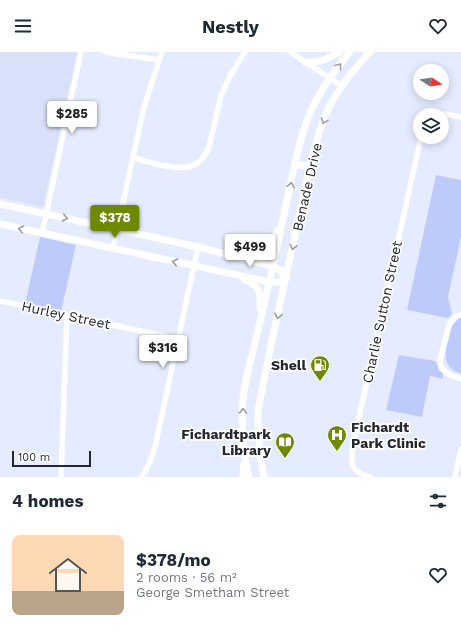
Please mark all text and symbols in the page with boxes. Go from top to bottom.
icon: menu [12,15,34,37]
icon: heart [427,15,449,37]
text: Nestly [202,16,259,37]
one-way arrow [334,63,341,70]
north arrow [413,64,449,100]
map controls [413,64,449,144]
pin: $285 [48,101,96,135]
text: $285 [56,106,88,121]
button: layers [413,108,449,144]
one-way arrow [320,117,328,124]
street label: Benade Drive [289,141,325,233]
one-way arrow [286,181,294,188]
pin: $378 [91,205,139,239]
text: $378 [99,210,131,225]
one-way arrow [62,214,69,222]
one-way arrow [18,225,24,233]
pin: $499 [226,234,274,268]
text: $499 [234,239,266,254]
street label: Charlie Sutton Street [359,239,405,385]
one-way arrow [289,244,297,250]
one-way arrow [172,258,178,266]
street label: Hurley Street [20,298,112,332]
one-way arrow [274,313,282,319]
pin: $316 [139,335,187,369]
text: $316 [148,340,178,355]
fuel station icon: Shell [309,354,331,382]
place label: Shell [271,357,306,373]
one-way arrow [239,408,247,414]
place label: Fichardt Park Clinic [351,419,426,451]
hospital icon: Fichardt Park Clinic [326,424,348,452]
place label: Fichardtpark Library [181,426,271,458]
library icon: Fichardtpark Library [274,431,296,459]
scale bar [12,449,91,468]
text: 100 m [18,451,50,464]
icon: filters [427,490,449,512]
text: 4 homes [12,491,83,511]
text: $378/mo [136,550,211,570]
icon: home [44,551,92,599]
icon: heart [427,564,449,586]
text: 2 rooms · 56 m² [136,570,237,585]
text: George Smetham Street [136,585,289,600]

